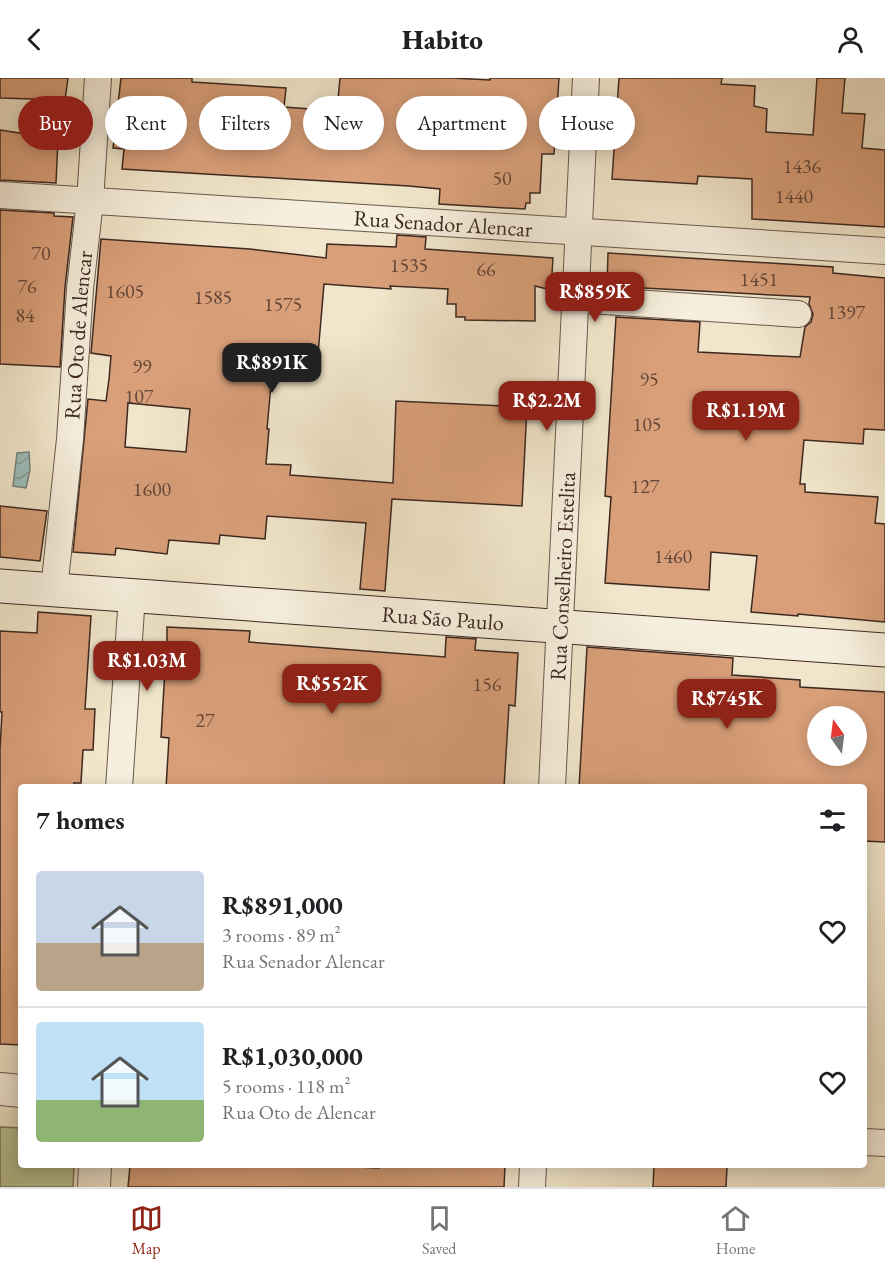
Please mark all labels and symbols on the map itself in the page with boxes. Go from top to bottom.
house number: 1436 [783,153,822,179]
house number: 50 [492,165,512,191]
house number: 1440 [775,183,814,209]
street label: Rua Senador Alencar [353,203,534,243]
house number: 70 [31,240,51,266]
street label: Rua Oto de Alencar [57,249,99,420]
house number: 1535 [390,252,428,278]
house number: 66 [476,256,496,282]
house number: 1451 [740,266,778,292]
pin: R$859K [546,272,644,323]
house number: 76 [17,273,37,299]
house number: 1605 [106,278,144,304]
house number: 1585 [194,284,232,310]
house number: 1575 [264,291,302,317]
house number: 1397 [827,299,866,325]
house number: 84 [15,302,35,328]
pin: R$891K [223,343,321,394]
house number: 99 [132,353,152,379]
house number: 95 [639,366,659,392]
pin: R$2.2M [498,381,596,432]
house number: 107 [125,383,154,409]
pin: R$1.19M [691,391,801,442]
house number: 105 [633,411,661,437]
street label: Rua Conselheiro Estelita [543,471,582,681]
house number: 127 [631,473,660,499]
house number: 1600 [133,476,172,502]
house number: 1460 [654,543,693,569]
street label: Rua São Paulo [381,599,505,637]
pin: R$1.03M [92,641,202,692]
pin: R$552K [283,664,381,715]
house number: 156 [473,671,502,697]
pin: R$745K [678,679,776,730]
north arrow [807,706,867,766]
house number: 27 [195,707,215,733]

